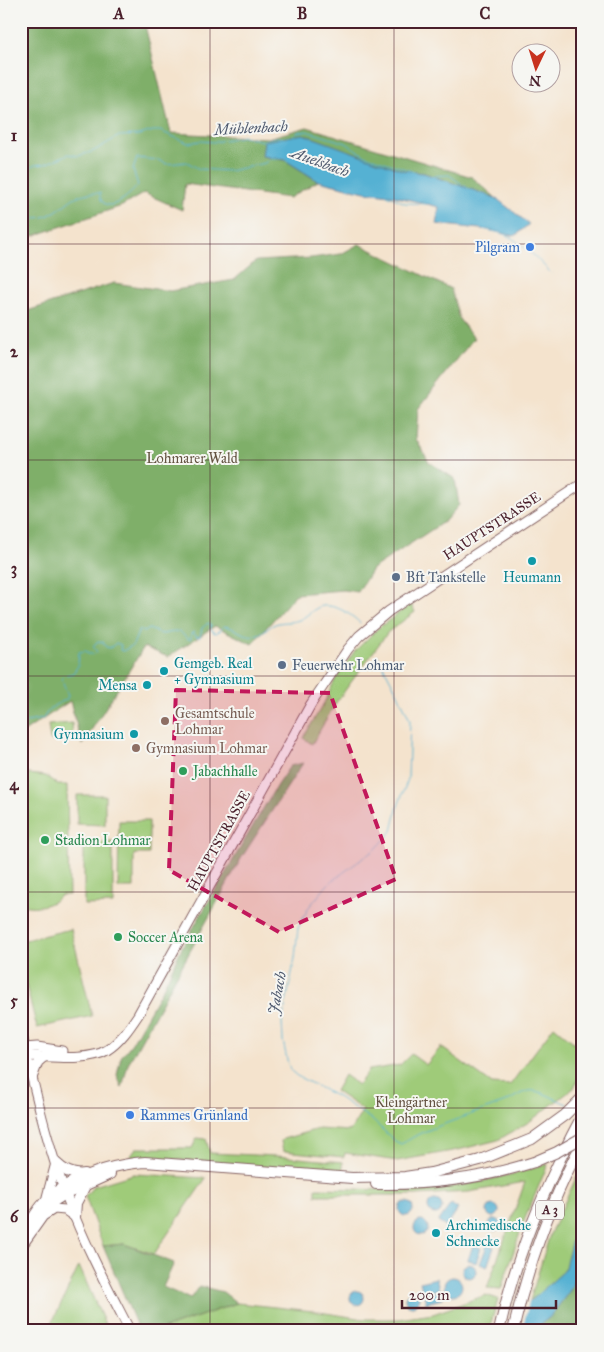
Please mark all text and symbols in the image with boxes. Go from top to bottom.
text: A [113,4,125,23]
text: B [297,4,307,23]
text: C [480,4,491,23]
north arrow [512,42,562,92]
text: N [528,72,542,89]
water label: Mühlenbach [212,117,289,139]
text: 1 [11,126,18,145]
water label: Auelsbach [286,142,352,181]
place label: Pilgram [475,239,520,256]
marker: Pilgram [524,241,536,253]
text: 2 [10,342,19,361]
park label: Lohmarer Wald [146,450,238,467]
street label: HAUPTSTRASSE [440,488,544,564]
marker: Heumann [526,555,538,567]
text: 3 [11,559,17,579]
place label: Bft Tankstelle [406,569,486,586]
place label: Heumann [503,569,561,586]
marker: Bft Tankstelle [390,571,402,583]
place label: Gemgeb. Real + Gymnasium [174,655,254,688]
place label: Feuerwehr Lohmar [292,657,405,674]
marker: Feuerwehr Lohmar [276,659,288,671]
marker: Gemgeb. Real + Gymnasium [158,665,170,677]
place label: Mensa [98,677,137,694]
marker: Mensa [141,679,153,691]
place label: Gesamtschule Lohmar [175,705,255,738]
marker: Gesamtschule Lohmar [159,715,171,727]
place label: Gymnasium [54,726,124,743]
marker: Gymnasium [128,728,140,740]
place label: Gymnasium Lohmar [146,740,268,757]
marker: Gymnasium Lohmar [130,742,142,754]
place label: Jabachhalle [191,763,258,781]
marker: Jabachhalle [177,765,189,777]
text: 4 [10,775,20,795]
street label: HAUPTSTRASSE [184,788,254,894]
place label: Stadion Lohmar [55,832,151,849]
marker: Stadion Lohmar [39,834,51,846]
place label: Soccer Arena [128,929,203,946]
marker: Soccer Arena [112,931,124,943]
water label: Jabach [264,969,290,1017]
text: 5 [10,991,18,1010]
park label: Kleingärtner Lohmar [375,1094,448,1127]
place label: Rammes Grünland [140,1107,248,1124]
marker: Rammes Grünland [124,1109,136,1121]
road number: A 3 [536,1200,564,1220]
text: 6 [10,1207,19,1226]
place label: Archimedische Schnecke [445,1217,531,1250]
marker: Archimedische Schnecke [430,1227,442,1239]
scale bar [402,1277,555,1309]
text: 200 m [409,1286,450,1304]

